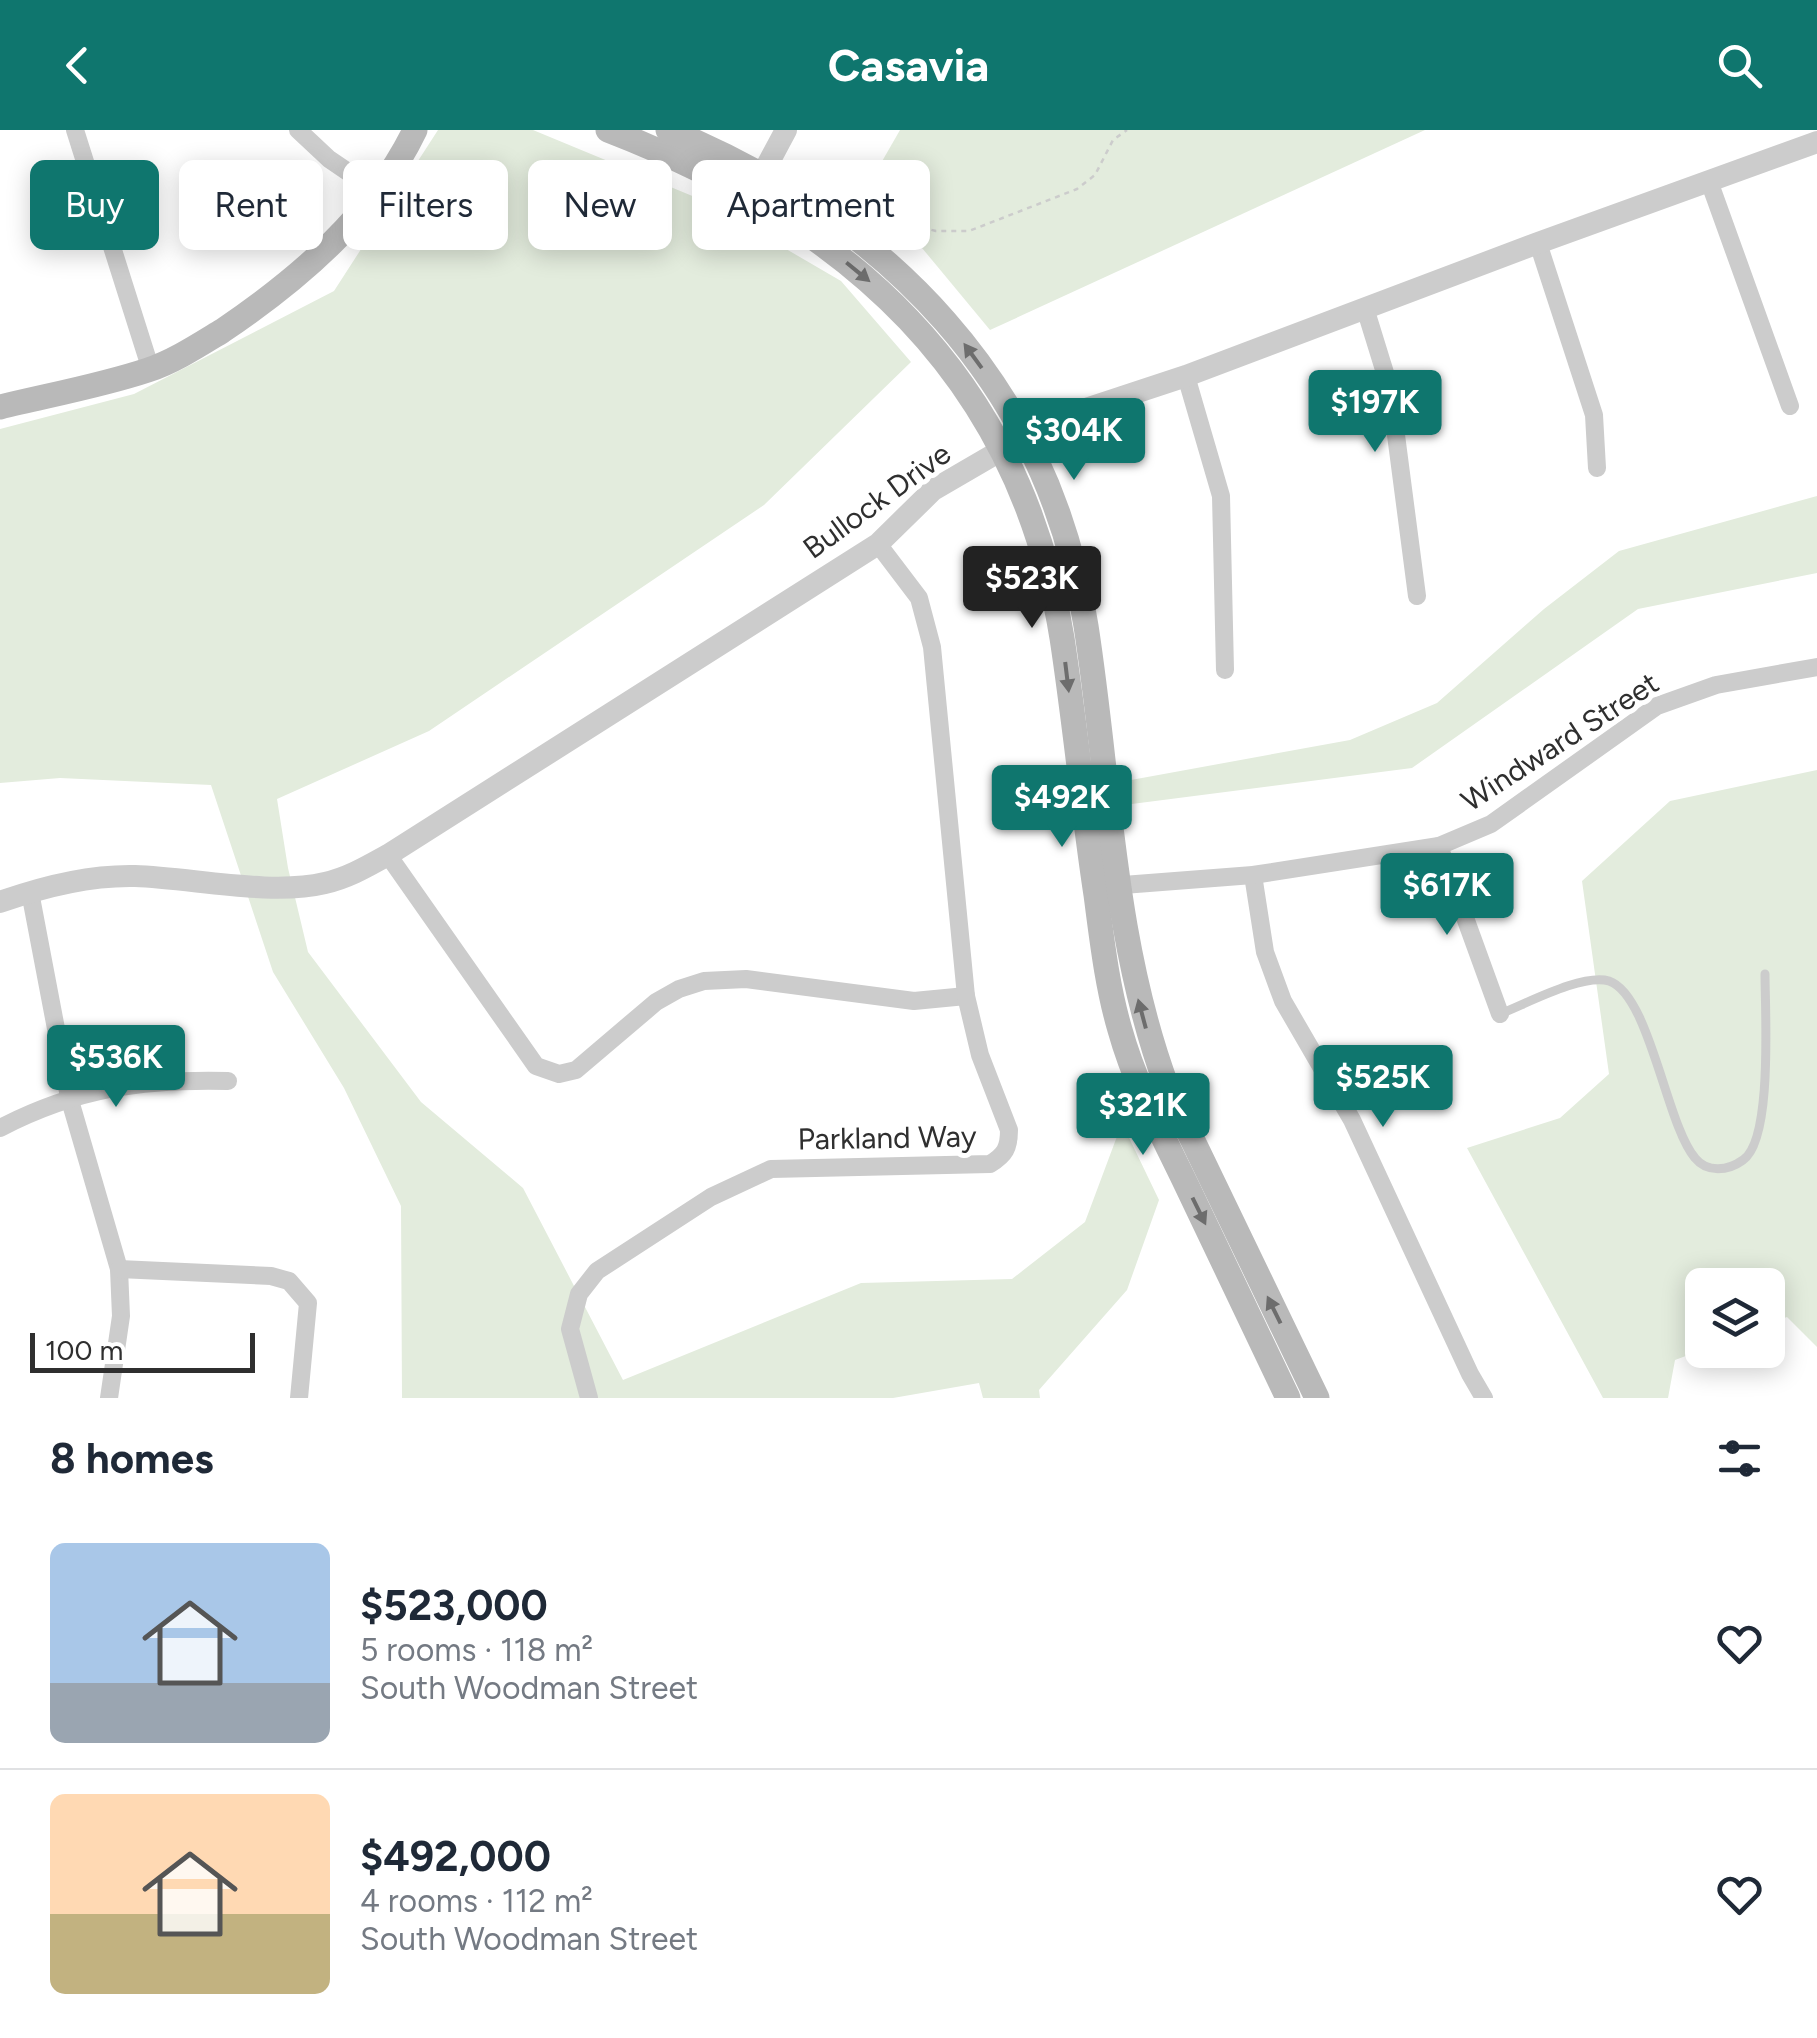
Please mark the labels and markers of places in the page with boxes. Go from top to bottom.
pin: $197K [1305,370,1445,455]
pin: $304K [1004,398,1144,483]
pin: $523K [962,546,1102,631]
pin: $492K [992,765,1132,850]
pin: $617K [1377,853,1517,938]
pin: $536K [46,1025,186,1110]
pin: $525K [1313,1045,1453,1130]
pin: $321K [1073,1073,1213,1158]

